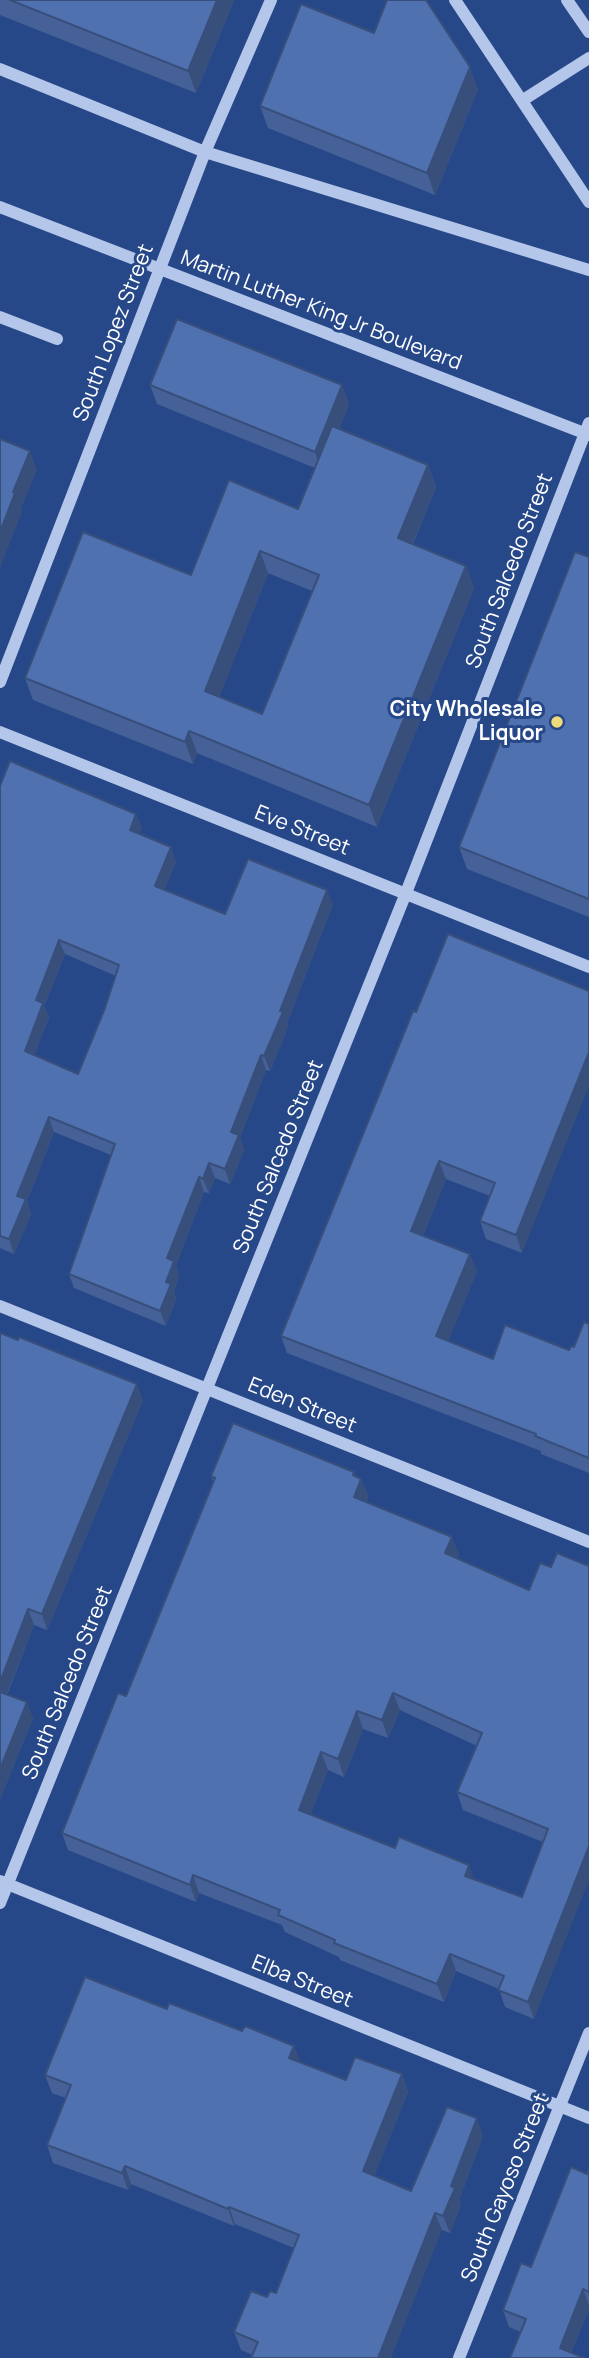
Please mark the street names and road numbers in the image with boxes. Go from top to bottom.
street label: South Lopez Street [69,241,159,425]
street label: Martin Luther King Jr Boulevard [177,246,465,376]
street label: South Salcedo Street [461,470,559,672]
street label: Eve Street [251,801,353,861]
street label: South Salcedo Street [229,1056,329,1258]
street label: Eden Street [244,1373,360,1439]
street label: South Salcedo Street [18,1582,118,1784]
street label: Elba Street [248,1950,356,2014]
street label: South Gayoso Street [457,2090,555,2286]

